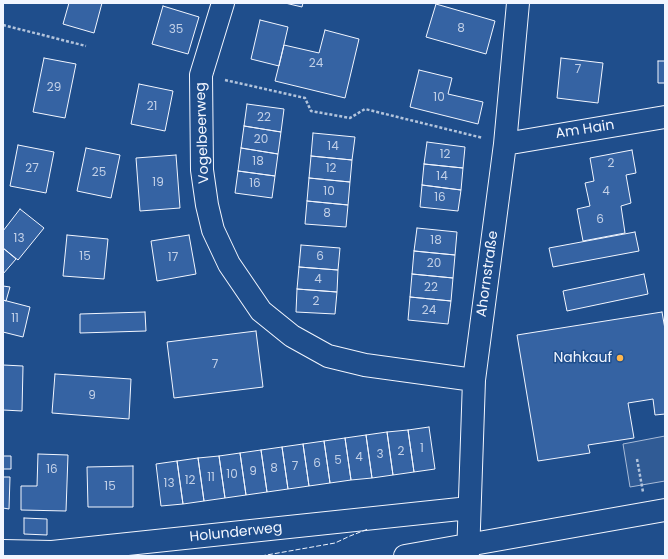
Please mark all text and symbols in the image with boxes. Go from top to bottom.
house number: 8 [457,22,465,36]
house number: 35 [169,23,183,37]
house number: 24 [309,57,323,71]
house number: 7 [575,63,581,77]
house number: 29 [47,81,61,95]
street label: Vogelbeerweg [193,82,213,184]
house number: 10 [433,91,445,105]
house number: 21 [147,100,157,114]
house number: 22 [257,111,271,125]
street label: Am Hain [554,117,616,143]
house number: 20 [254,133,268,147]
house number: 14 [327,140,339,154]
house number: 12 [440,148,450,162]
house number: 18 [252,155,264,169]
house number: 2 [608,157,614,171]
house number: 27 [25,162,39,176]
house number: 12 [326,162,336,176]
house number: 25 [92,166,106,180]
house number: 14 [436,170,448,184]
house number: 19 [152,176,164,190]
house number: 16 [249,177,261,191]
house number: 10 [323,185,335,199]
house number: 4 [602,185,610,199]
house number: 16 [434,191,446,205]
house number: 8 [323,207,331,221]
house number: 6 [596,213,604,227]
street label: Ahornstraße [474,230,502,318]
house number: 13 [14,232,24,246]
house number: 18 [430,234,442,248]
house number: 15 [79,250,91,264]
house number: 6 [316,250,324,264]
house number: 17 [168,251,178,265]
house number: 20 [427,257,441,271]
house number: 4 [314,273,322,287]
house number: 22 [424,281,438,295]
house number: 2 [313,295,319,309]
house number: 24 [422,304,436,318]
house number: 11 [11,312,19,326]
place label: Nahkauf [553,350,612,366]
marker: Nahkauf [615,353,625,363]
house number: 7 [212,358,218,372]
house number: 9 [88,389,96,403]
house number: 1 [420,442,424,456]
house number: 2 [398,445,404,459]
house number: 3 [376,448,384,462]
house number: 4 [355,451,363,465]
house number: 5 [334,454,342,468]
house number: 6 [313,457,321,471]
house number: 7 [292,460,298,474]
house number: 8 [270,462,278,476]
house number: 16 [46,463,58,477]
house number: 9 [249,465,257,479]
house number: 10 [226,468,238,482]
house number: 11 [207,471,215,485]
house number: 12 [185,474,195,488]
house number: 13 [164,477,174,491]
house number: 15 [104,480,116,494]
street label: Holunderweg [189,520,283,546]

